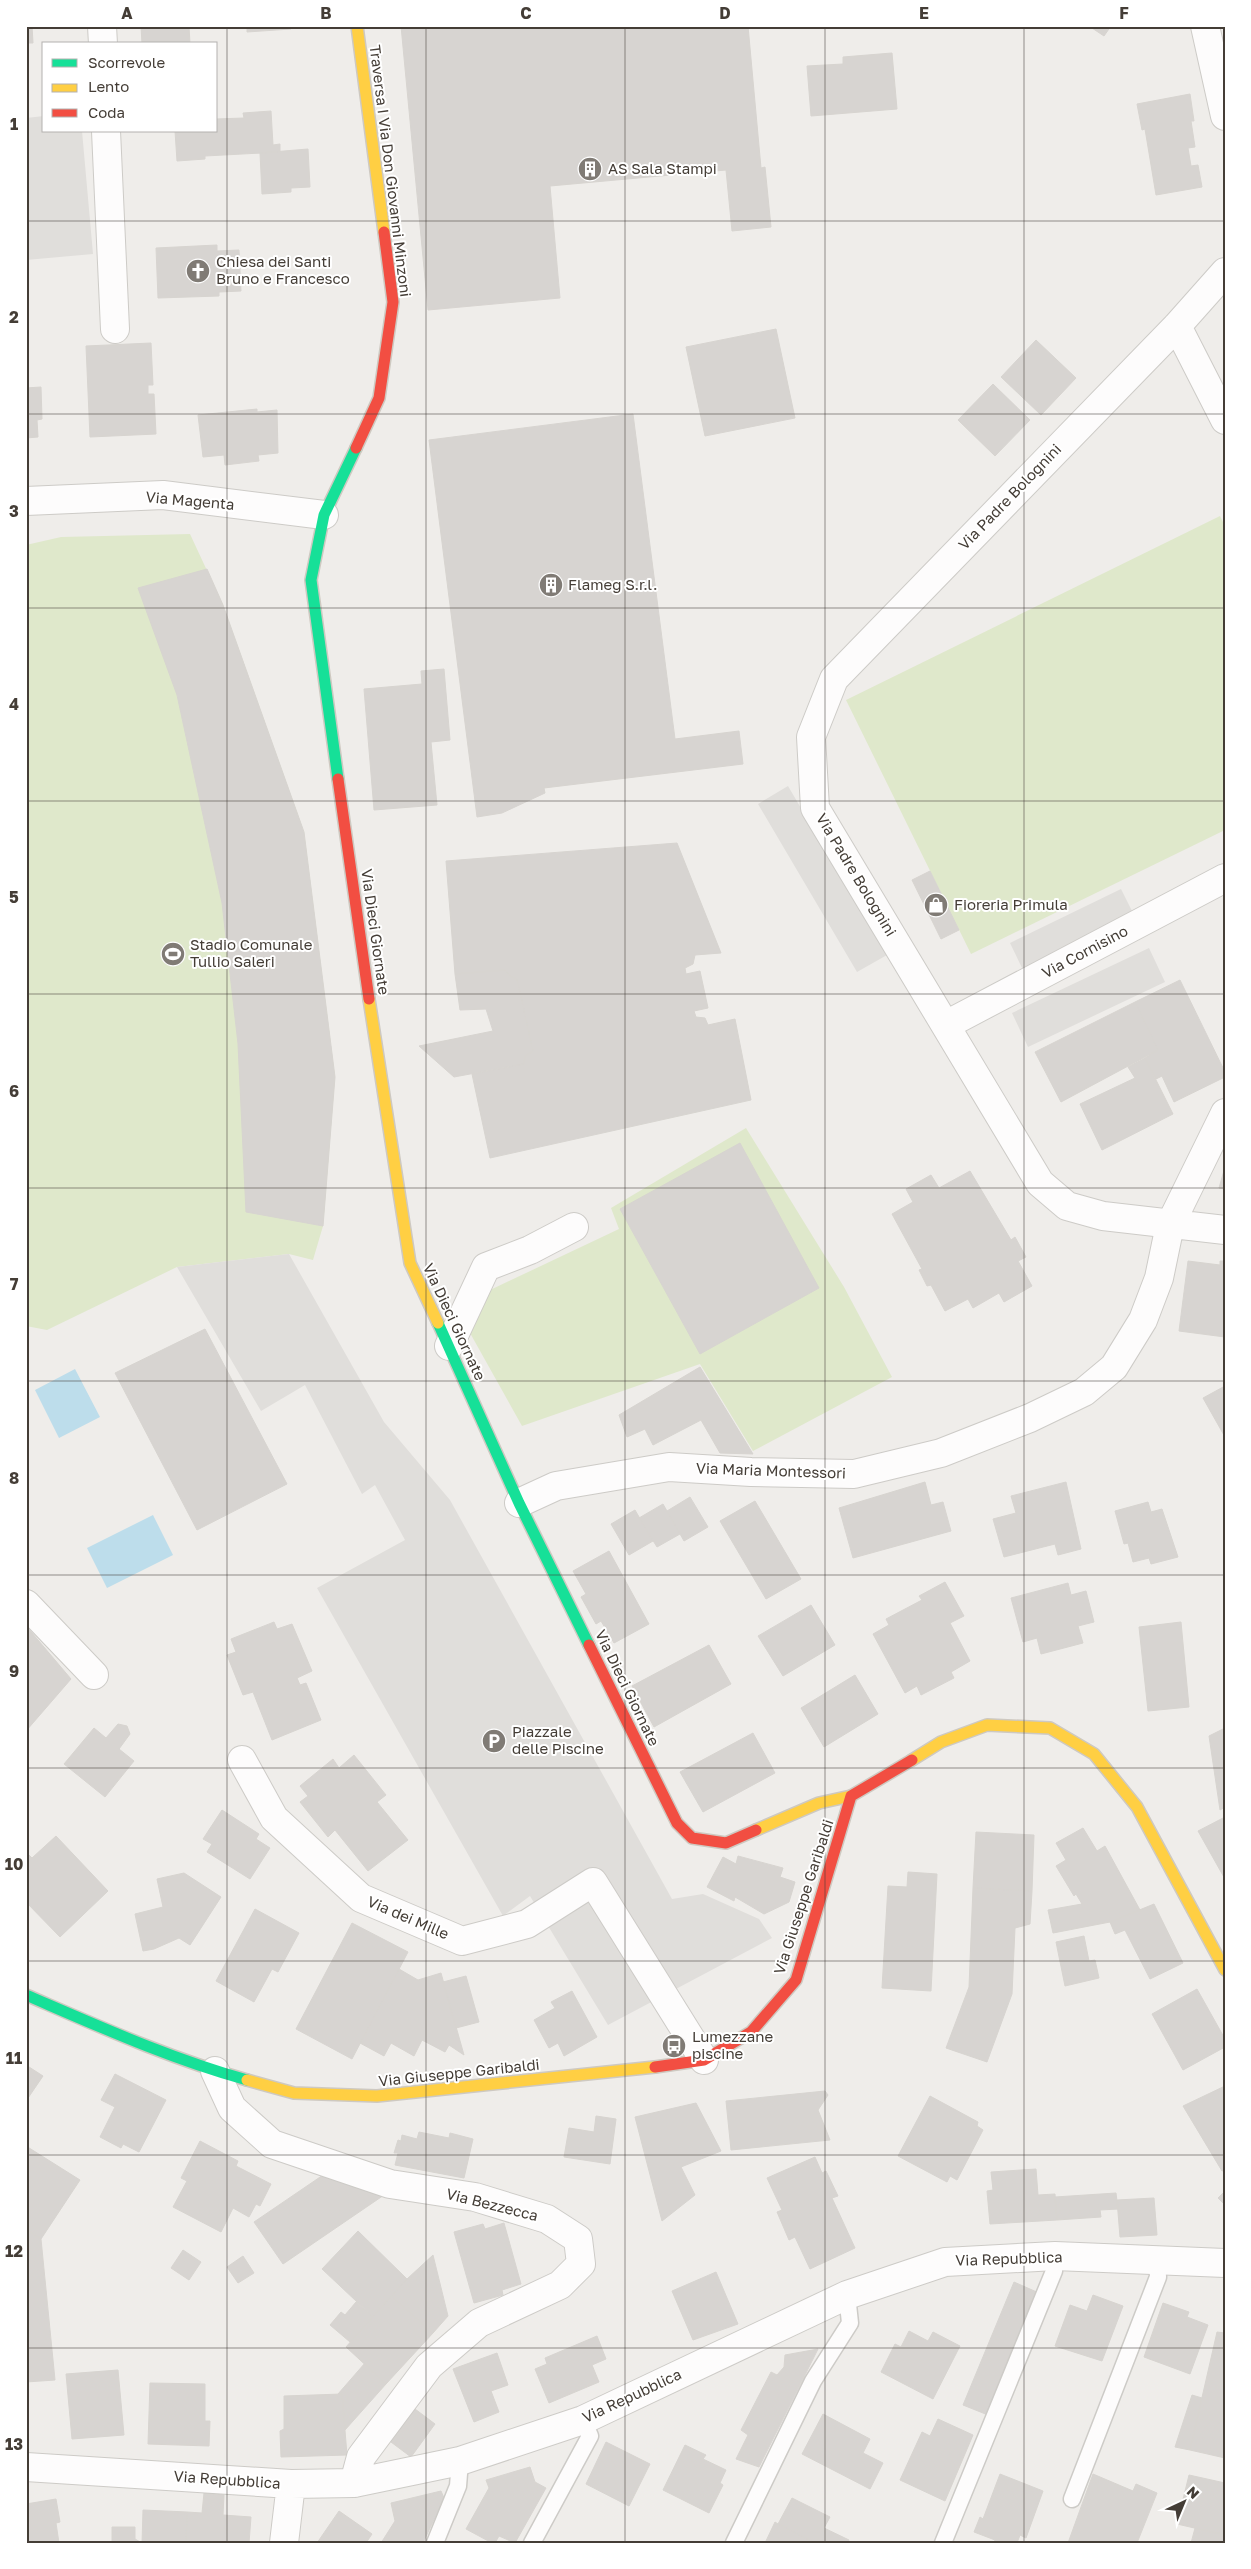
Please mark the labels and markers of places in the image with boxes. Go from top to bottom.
building icon: AS Sala Stampi [577,156,603,182]
place label: AS Sala Stampi [608,159,717,177]
place label: Chiesa dei Santi Bruno e Francesco [216,252,350,287]
church icon: Chiesa dei Santi Bruno e Francesco [185,258,211,284]
building icon: Flameg S.r.l. [538,572,564,598]
place label: Flameg S.r.l. [568,575,657,593]
shop icon: Fioreria Primula [923,892,949,918]
place label: Fioreria Primula [954,895,1068,913]
place label: Stadio Comunale Tullio Saleri [190,935,313,970]
sports icon: Stadio Comunale Tullio Saleri [160,941,186,967]
place label: Piazzale delle Piscine [512,1722,604,1757]
parking icon: Piazzale delle Piscine [481,1728,507,1754]
place label: Lumezzane piscine [692,2027,773,2062]
bus stop icon: Lumezzane piscine [661,2033,687,2059]

